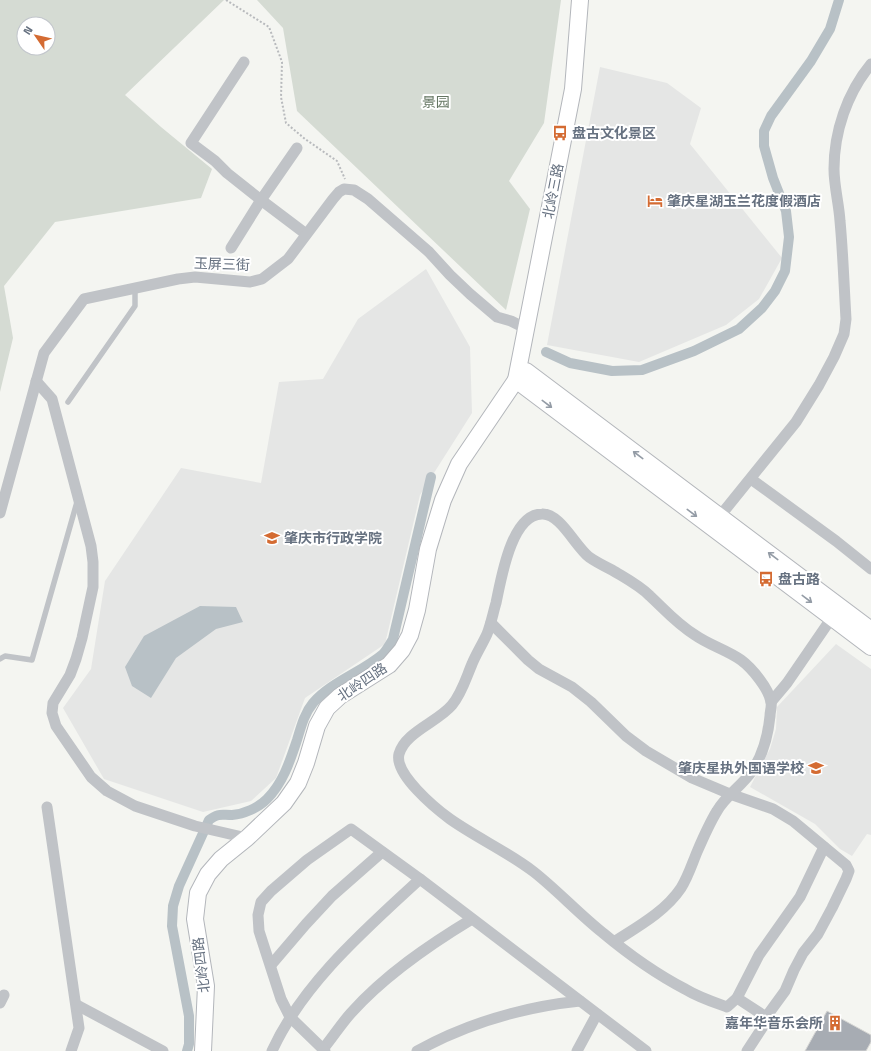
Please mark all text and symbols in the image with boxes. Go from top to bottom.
north arrow [16,16,56,56]
text: N [19,23,36,38]
park label: 景园 [422,91,450,112]
place label: 盘古文化景区 [572,122,656,143]
bus stop icon: 盘古文化景区 [551,124,569,142]
street label: 北岭三路 [537,161,568,220]
place label: 肇庆星湖玉兰花度假酒店 [667,190,821,211]
hotel icon: 肇庆星湖玉兰花度假酒店 [646,192,664,210]
street label: 玉屏三街 [194,252,250,275]
one-way arrow [541,400,552,408]
one-way arrow [632,451,643,459]
one-way arrow [686,508,697,517]
place label: 肇庆市行政学院 [284,527,382,548]
school or university icon: 肇庆市行政学院 [263,529,281,547]
one-way arrow [767,552,778,560]
place label: 盘古路 [778,568,820,589]
bus stop icon: 盘古路 [757,570,775,588]
one-way arrow [802,595,813,603]
street label: 北岭四路 [333,657,391,706]
place label: 肇庆星执外国语学校 [678,757,804,778]
school or university icon: 肇庆星执外国语学校 [807,759,825,777]
street label: 北岭四路 [187,936,214,994]
place label: 嘉年华音乐会所 [725,1012,823,1033]
building icon: 嘉年华音乐会所 [826,1014,844,1032]

